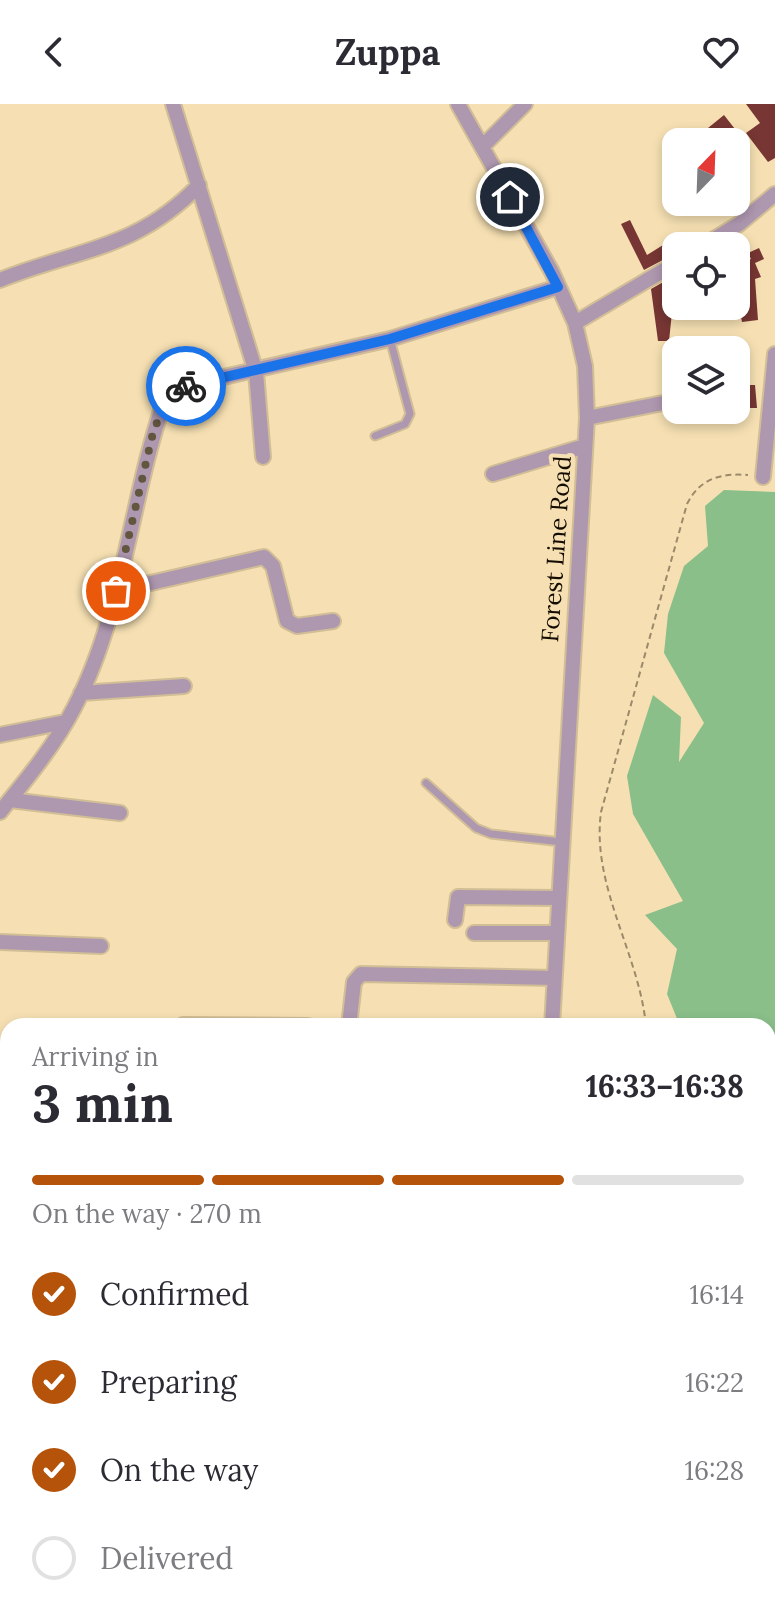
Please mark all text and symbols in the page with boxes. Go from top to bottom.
text: Zuppa [335,29,440,75]
icon: back [32,30,76,74]
icon: heart [699,30,743,74]
north arrow [662,128,750,216]
map controls [662,128,750,424]
pin [476,163,544,231]
icon: home [488,175,532,219]
button: locate [662,232,750,320]
button: layers [662,336,750,424]
courier [146,346,226,426]
icon: bike [164,364,208,408]
street label: Forest Line Road [534,455,578,643]
pin [82,557,150,625]
icon: bag [94,569,138,613]
text: Arriving in [32,1040,159,1073]
text: 16:33–16:38 [586,1067,744,1105]
text: 3 min [32,1070,173,1136]
text: On the way · 270 m [32,1197,262,1230]
icon: check [32,1272,76,1316]
text: Confirmed [100,1275,249,1313]
text: 16:14 [689,1278,744,1311]
icon: check [32,1360,76,1404]
text: Preparing [100,1363,237,1401]
text: 16:22 [685,1366,744,1399]
icon: check [32,1448,76,1492]
text: On the way [100,1451,258,1489]
text: 16:28 [684,1454,744,1487]
text: Delivered [100,1539,233,1577]

